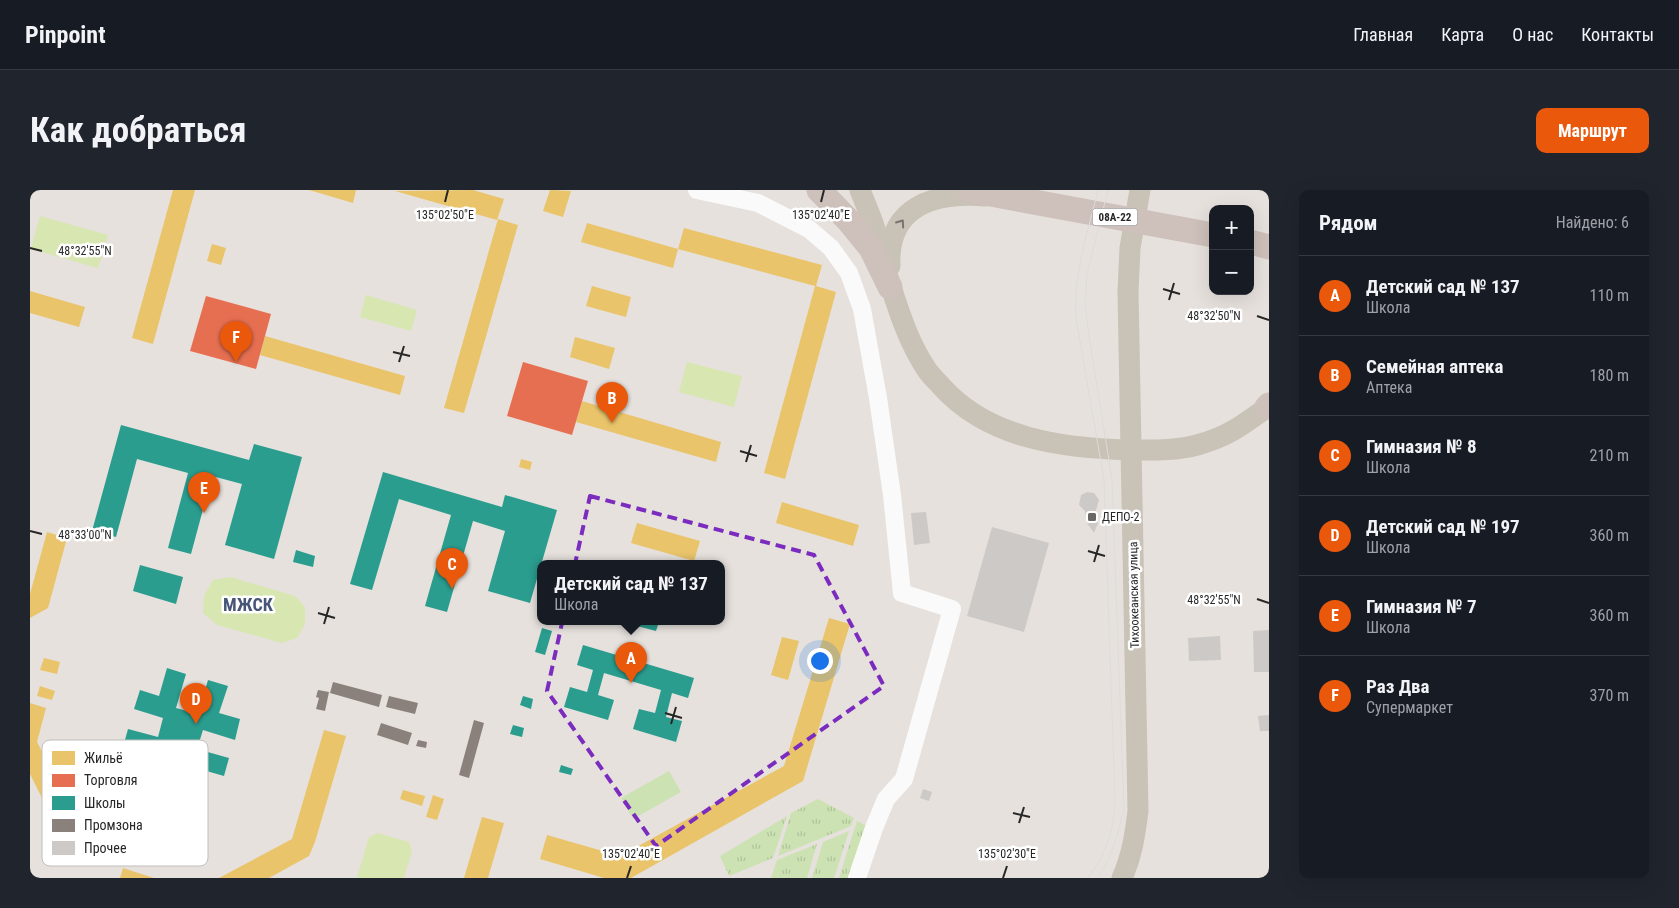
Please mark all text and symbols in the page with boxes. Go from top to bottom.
text: Pinpoint [25,21,106,49]
text: Главная [1353,24,1413,45]
text: Карта [1441,24,1484,45]
text: О нас [1512,24,1553,45]
text: Контакты [1581,24,1654,45]
button: Маршрут [1536,108,1649,153]
text: Как добраться [30,110,246,151]
map controls [1209,205,1254,295]
button: + [1209,205,1254,250]
text: 135°02'50"E [416,208,474,222]
text: 135°02'40"E [792,208,850,222]
road number: 08А-22 [1092,208,1138,226]
text: Рядом [1319,211,1378,235]
text: Найдено: 6 [1556,213,1629,232]
one-way arrow [895,219,904,229]
text: 48°32'55"N [58,244,112,258]
button: − [1209,250,1254,295]
text: Детский сад № 137 [1366,275,1520,298]
text: A [1330,286,1340,305]
text: 110 m [1590,286,1629,305]
text: Школа [1366,298,1410,317]
text: 48°32'50"N [1187,309,1241,323]
pin: F [220,321,252,362]
text: Семейная аптека [1366,355,1503,378]
text: B [1331,366,1339,385]
text: 180 m [1590,366,1629,385]
text: Аптека [1366,378,1412,397]
pin: B [596,382,628,423]
text: Гимназия № 8 [1366,435,1477,458]
text: C [1330,446,1340,465]
text: 210 m [1590,446,1629,465]
text: Школа [1366,458,1410,477]
pin: E [188,472,220,513]
place label: ДЕПО-2 [1102,510,1140,524]
marker: ДЕПО-2 [1086,511,1098,523]
text: Детский сад № 197 [1366,515,1520,538]
text: D [1330,526,1340,545]
text: 360 m [1590,526,1629,545]
text: 48°33'00"N [58,528,112,542]
text: Школа [1366,538,1410,557]
street label: Тихоокеанская улица [1126,541,1142,648]
pin: C [436,548,468,589]
popup [537,560,725,625]
text: Детский сад № 137 [554,572,708,595]
text: 48°32'55"N [1187,593,1241,607]
district label: МЖСК [223,594,274,615]
text: Школа [554,595,598,614]
text: Гимназия № 7 [1366,595,1477,618]
text: E [1331,606,1339,625]
text: 360 m [1590,606,1629,625]
text: Школа [1366,618,1410,637]
pin: A [615,642,647,683]
your location [807,648,833,674]
text: Раз Два [1366,675,1430,698]
pin: D [180,683,212,724]
text: F [1331,686,1339,705]
text: 370 m [1590,686,1629,705]
text: Супермаркет [1366,698,1453,717]
legend [42,740,208,866]
text: Жильё [84,750,123,766]
text: Торговля [84,772,138,788]
text: Школы [84,795,126,811]
text: Промзона [84,817,143,833]
text: Прочее [84,840,127,856]
text: 135°02'40"E [602,847,660,861]
text: 135°02'30"E [978,847,1036,861]

